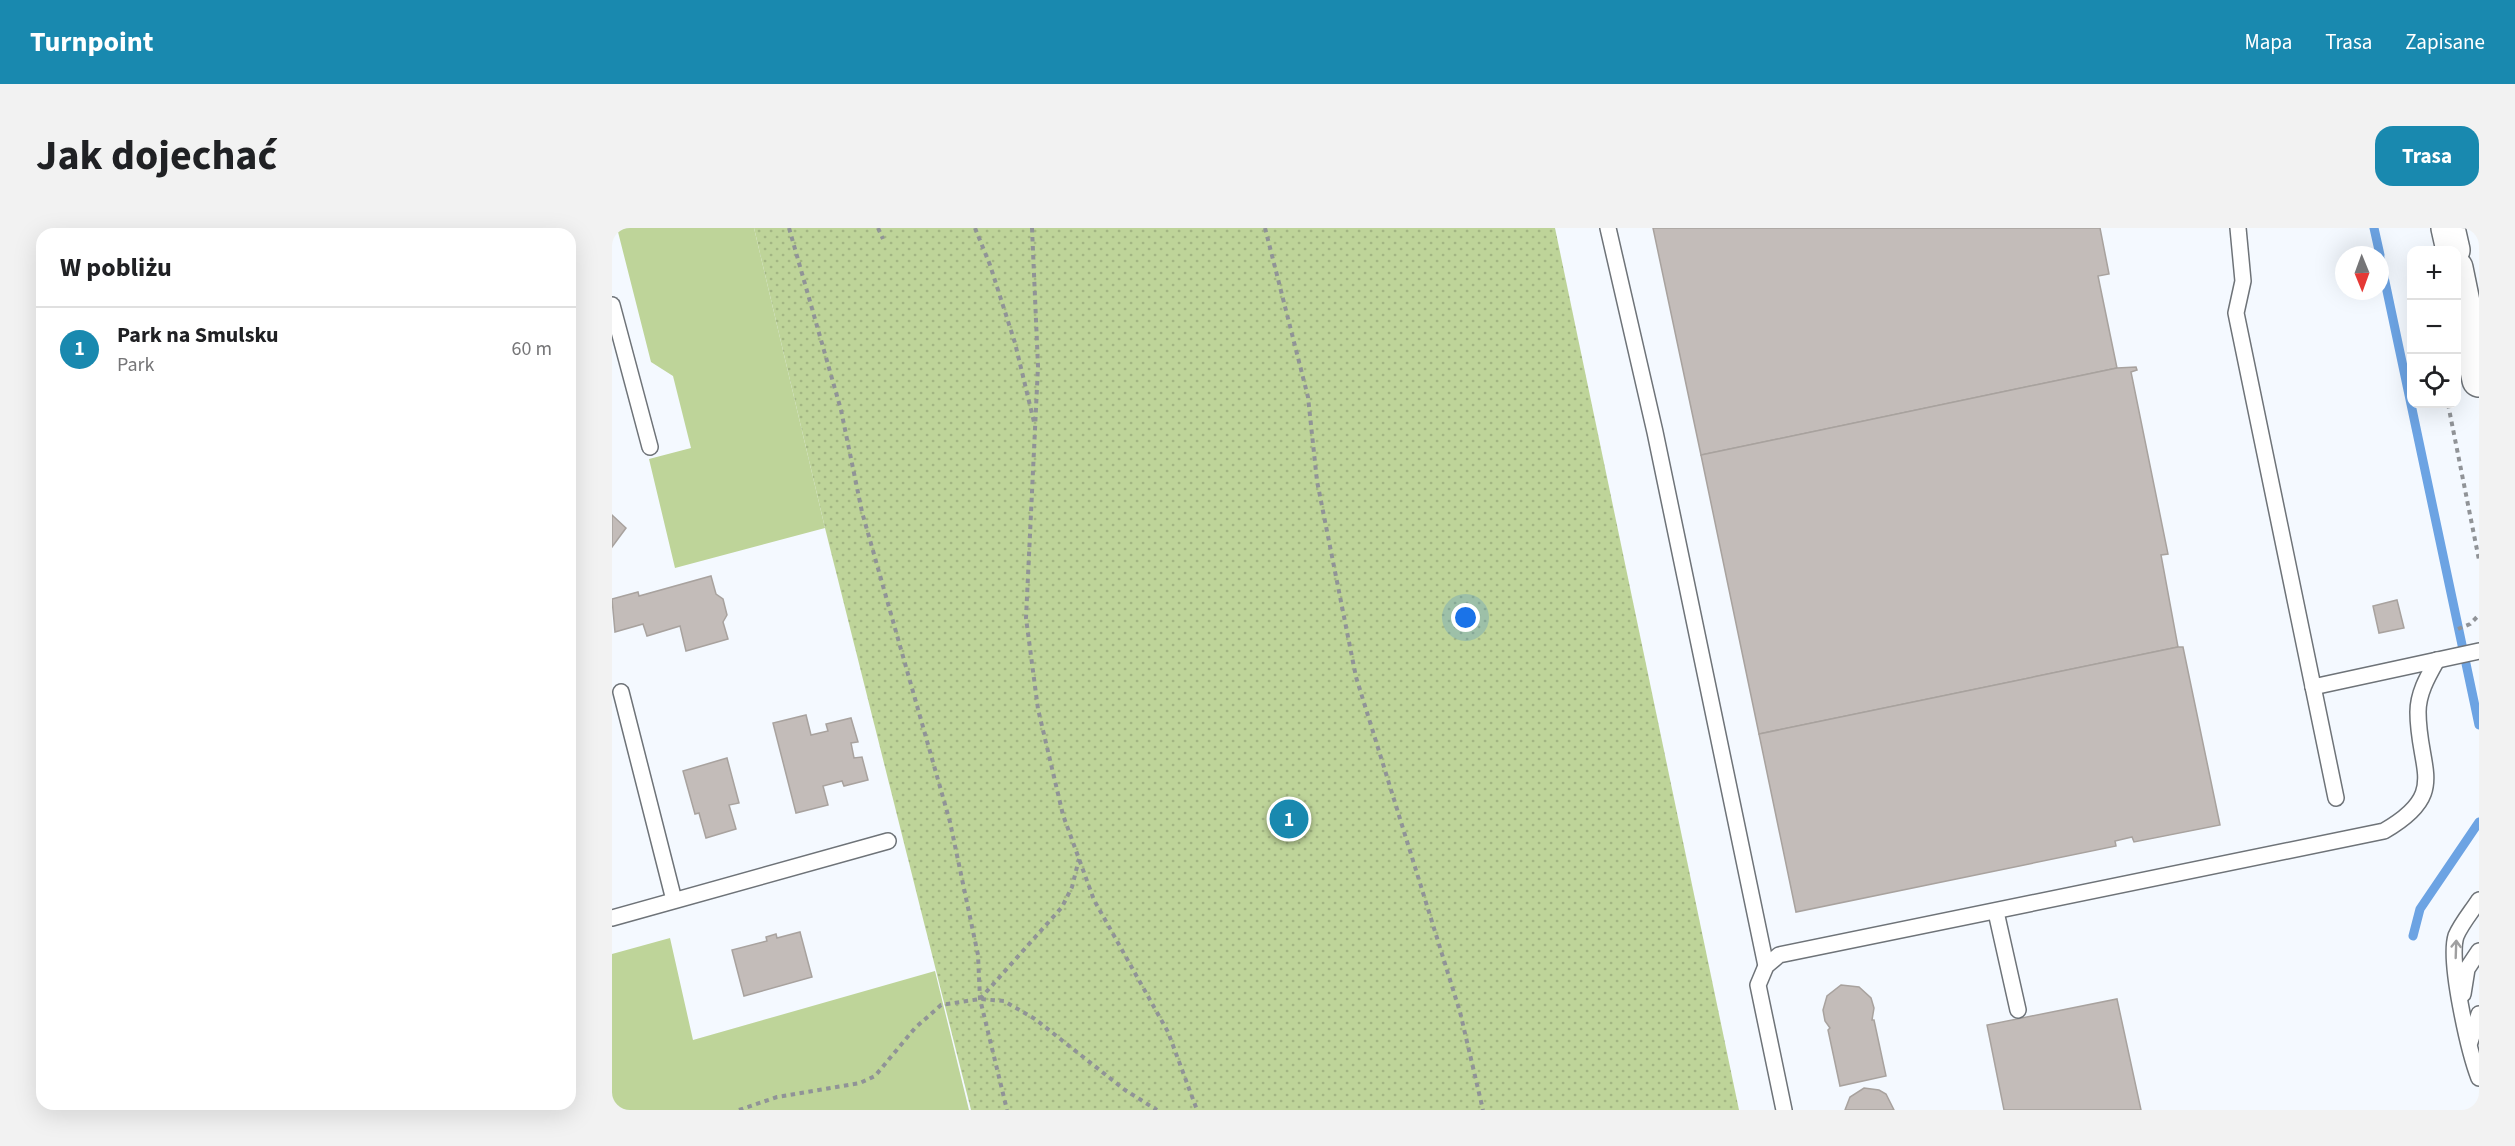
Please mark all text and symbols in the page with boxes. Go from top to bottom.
text: Turnpoint [30,22,154,62]
text: Mapa [2244,27,2292,57]
text: Trasa [2325,27,2372,57]
text: Zapisane [2405,27,2485,57]
text: Jak dojechać [36,126,277,186]
button: Trasa [2375,126,2479,186]
north arrow [2335,246,2389,300]
map controls [2407,246,2461,408]
button: + [2407,246,2461,300]
text: W pobliżu [60,249,172,286]
button: − [2407,300,2461,354]
text: Park na Smulsku [117,319,279,351]
text: 1 [74,335,85,363]
text: 60 m [512,335,552,363]
text: Park [117,351,154,379]
button: locate [2407,354,2461,408]
your location [1451,603,1480,632]
pin: 1 [1270,796,1308,842]
one-way arrow [2450,939,2461,959]

